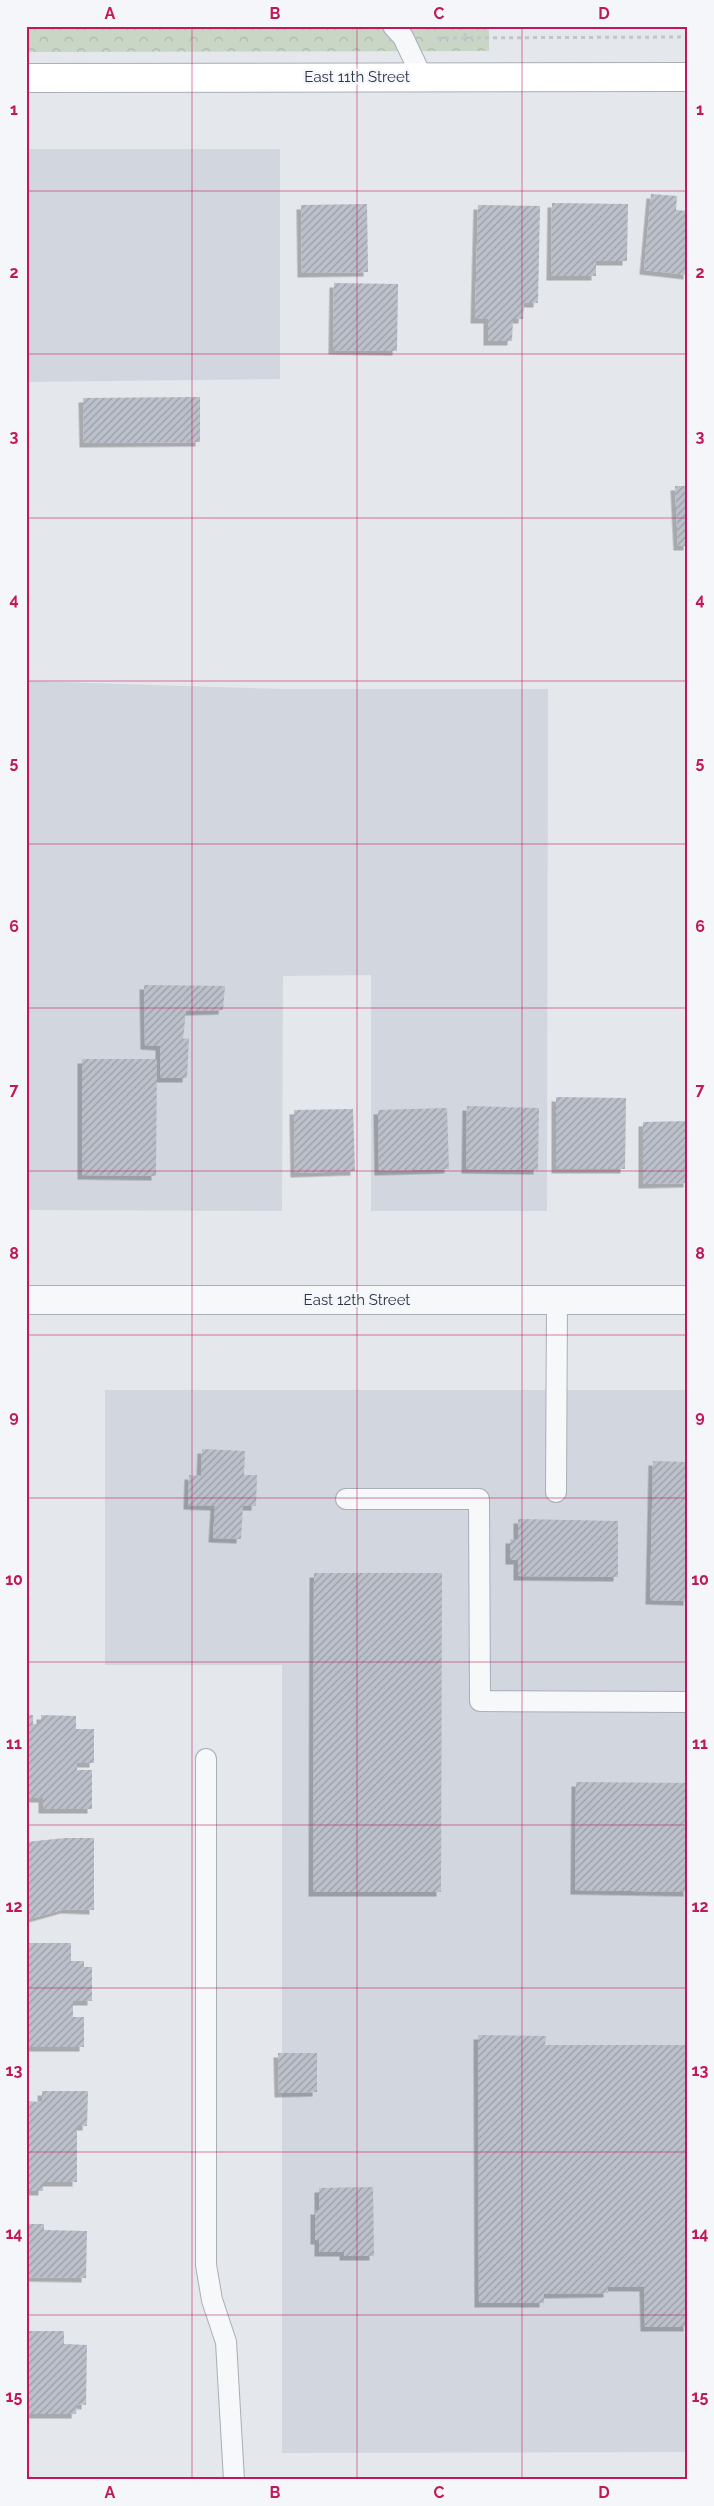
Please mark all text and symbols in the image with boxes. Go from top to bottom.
text: A [105,4,116,23]
text: B [270,4,281,23]
text: C [434,4,445,23]
text: D [598,4,610,23]
street label: East 11th Street [304,68,410,86]
text: 1 [10,100,18,119]
text: 1 [696,100,704,119]
text: 2 [9,263,19,282]
text: 2 [695,263,705,282]
text: 3 [10,427,19,446]
text: 3 [696,427,705,446]
text: 4 [9,590,19,609]
text: 4 [695,590,705,609]
text: 5 [10,753,19,772]
text: 5 [696,753,705,772]
text: 6 [9,917,19,936]
text: 6 [695,917,705,936]
text: 7 [10,1080,19,1099]
text: 7 [696,1080,705,1099]
text: 8 [9,1244,19,1263]
text: 8 [695,1244,705,1263]
street label: East 12th Street [304,1291,410,1309]
text: 9 [9,1407,19,1426]
text: 9 [695,1407,705,1426]
text: 10 [5,1570,23,1589]
text: 10 [691,1570,709,1589]
text: 11 [6,1734,22,1753]
text: 11 [692,1734,708,1753]
text: 12 [6,1897,22,1916]
text: 12 [692,1897,708,1916]
text: 13 [6,2061,22,2080]
text: 13 [692,2061,708,2080]
text: 14 [5,2224,23,2243]
text: 14 [691,2224,709,2243]
text: 15 [6,2387,23,2406]
text: 15 [692,2387,709,2406]
text: A [105,2483,116,2502]
text: B [270,2483,281,2502]
text: C [434,2483,445,2502]
text: D [598,2483,610,2502]

